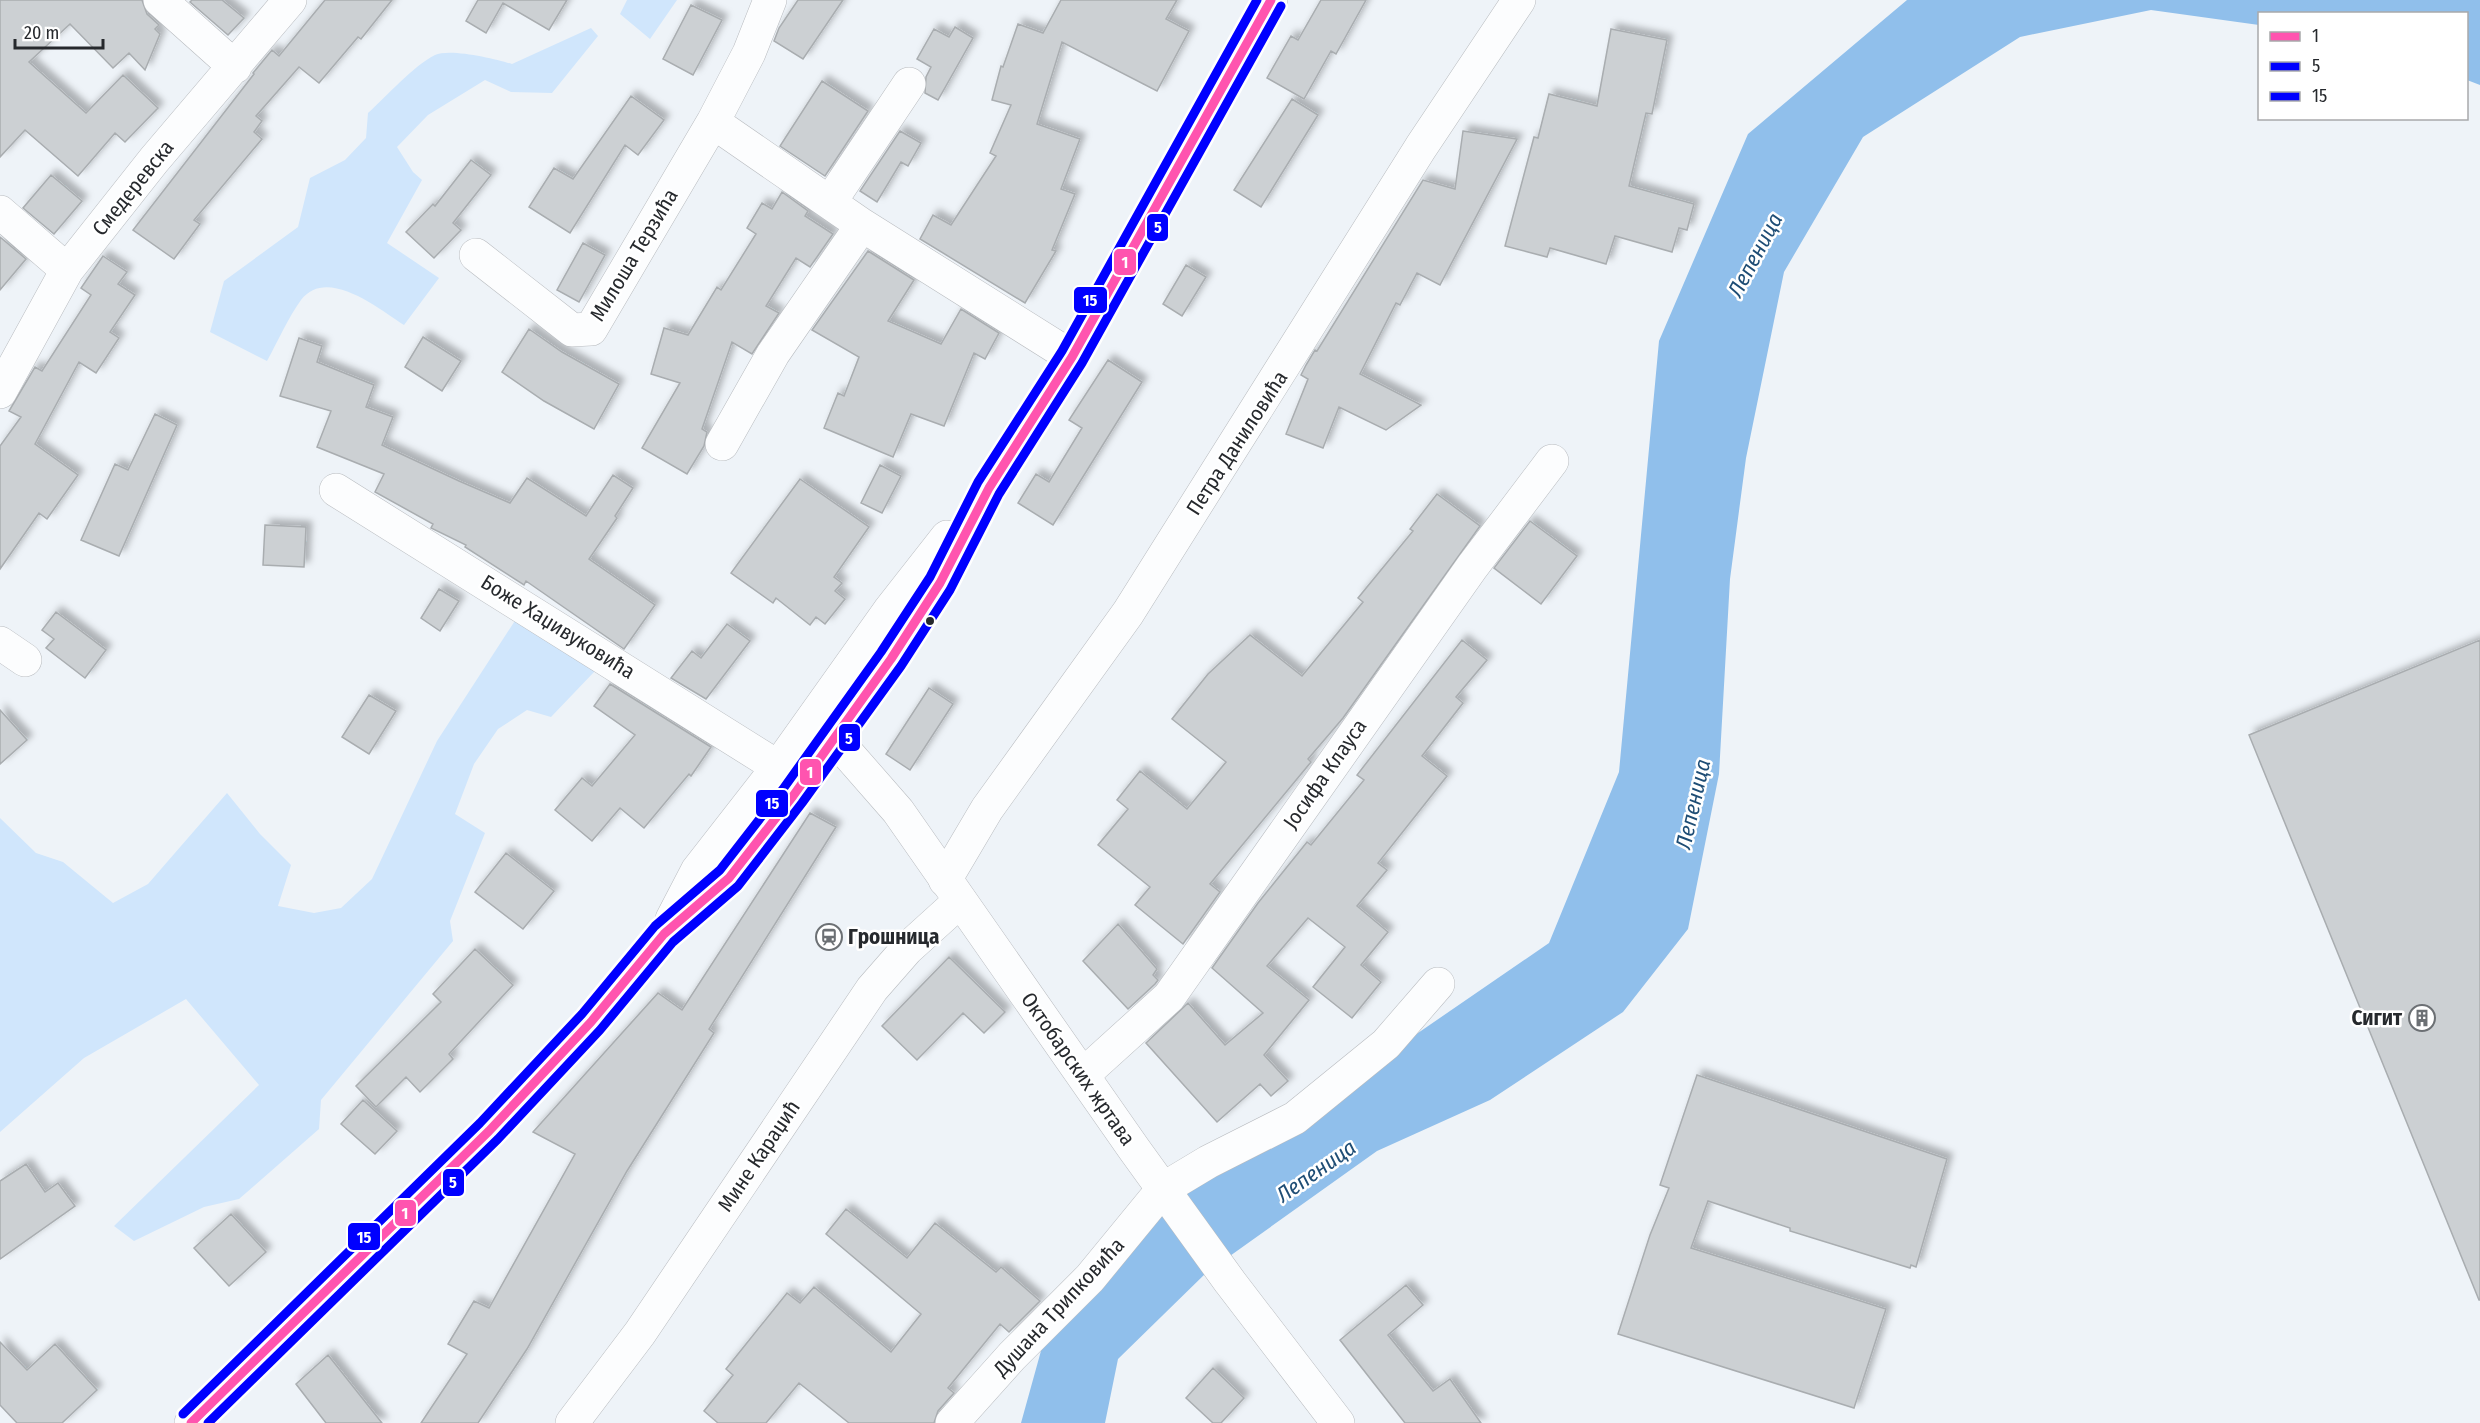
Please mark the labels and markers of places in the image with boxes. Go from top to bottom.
unlabelled marker [924,615,936,627]
station icon: Грошница [814,922,844,952]
place label: Грошница [848,924,939,950]
building icon: Сигит [2407,1003,2437,1033]
place label: Сигит [2351,1005,2403,1031]

